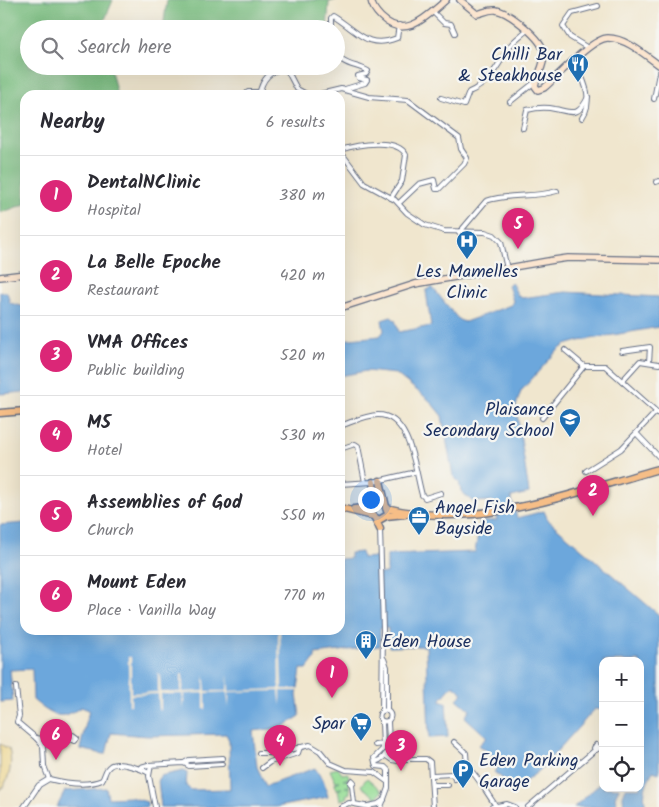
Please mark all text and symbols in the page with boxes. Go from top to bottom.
search box [20,20,345,75]
text: Search here [78,33,172,63]
icon: search [38,34,66,62]
place label: Chilli Bar & Steakhouse [458,41,563,91]
restaurant icon: Chilli Bar & Steakhouse [566,52,590,83]
text: Nearby [40,106,105,139]
text: 6 results [266,110,325,135]
text: DentalNClinic [87,168,201,198]
text: 1 [54,183,58,208]
text: 380 m [279,183,325,208]
text: Hospital [87,198,141,223]
pin: 5 [502,208,534,249]
hospital icon: Les Mamelles Clinic [455,229,479,260]
text: La Belle Epoche [87,248,221,278]
place label: Les Mamelles Clinic [416,258,519,308]
text: 2 [51,263,61,288]
text: 420 m [280,263,325,288]
text: Restaurant [87,278,159,303]
text: VMA Offices [87,328,188,358]
text: 3 [52,343,60,368]
text: 520 m [280,343,325,368]
text: Public building [87,358,185,383]
place label: Plaisance Secondary School [424,396,555,446]
school or university icon: Plaisance Secondary School [558,407,582,438]
text: M5 [87,408,111,438]
text: 4 [52,423,60,448]
text: 530 m [280,423,325,448]
text: Hotel [87,438,122,463]
pin: 2 [577,475,609,516]
your location [358,487,384,513]
text: Assemblies of God [87,488,242,518]
place label: Angel Fish Bayside [435,494,515,544]
text: 5 [52,503,60,528]
text: 550 m [281,503,325,528]
office icon: Angel Fish Bayside [407,505,431,536]
text: Church [87,518,134,543]
text: Mount Eden [87,568,186,598]
text: 6 [52,583,60,608]
text: 770 m [283,583,325,608]
text: Place · Vanilla Way [87,598,216,623]
place label: Eden House [382,628,471,657]
building icon: Eden House [354,629,378,660]
pin: 1 [316,657,348,698]
map controls [599,657,644,792]
button: + [599,657,644,702]
button: − [599,702,644,747]
place label: Spar [312,710,346,739]
supermarket icon: Spar [349,711,373,742]
pin: 6 [40,719,72,760]
pin: 4 [264,725,296,766]
pin: 3 [385,730,417,771]
place label: Eden Parking Garage [479,747,578,797]
button: locate [599,747,644,792]
parking icon: Eden Parking Garage [451,758,475,789]

